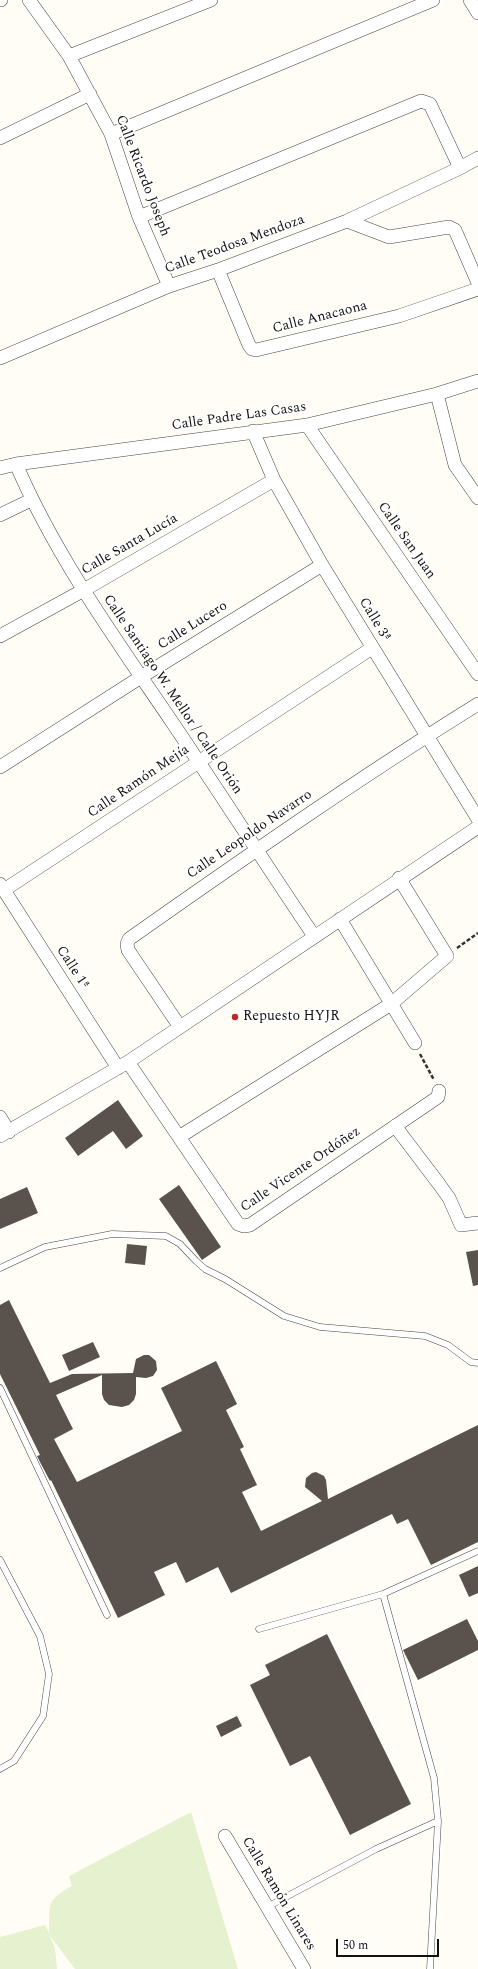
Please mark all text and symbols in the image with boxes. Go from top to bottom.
street label: Calle Ricardo Joseph [111,113,173,239]
street label: Calle Teodosa Mendoza [163,212,307,278]
street label: Calle Anacaona [271,298,369,338]
street label: Calle Padre Las Casas [171,399,307,435]
street label: Calle San Juan [373,499,439,583]
street label: Calle Santa Lucía [79,511,181,579]
street label: Calle Santiago W. Mellor / Calle Orión [99,592,245,798]
street label: Calle 3ª [354,595,394,645]
street label: Calle Lucero [155,598,231,654]
street label: Calle Ramón Mejía [85,742,193,822]
street label: Calle Leopoldo Navarro [184,787,316,883]
street label: Calle 1ª [52,943,92,993]
place label: Repuesto HYJR [243,1009,339,1025]
marker: Repuesto HYJR [230,1012,240,1022]
street label: Calle Vicente Ordóñez [238,1124,364,1216]
street label: Calle Ramón Linares [237,1834,319,1954]
scale bar [338,1931,441,1957]
text: 50 m [343,1936,368,1955]

